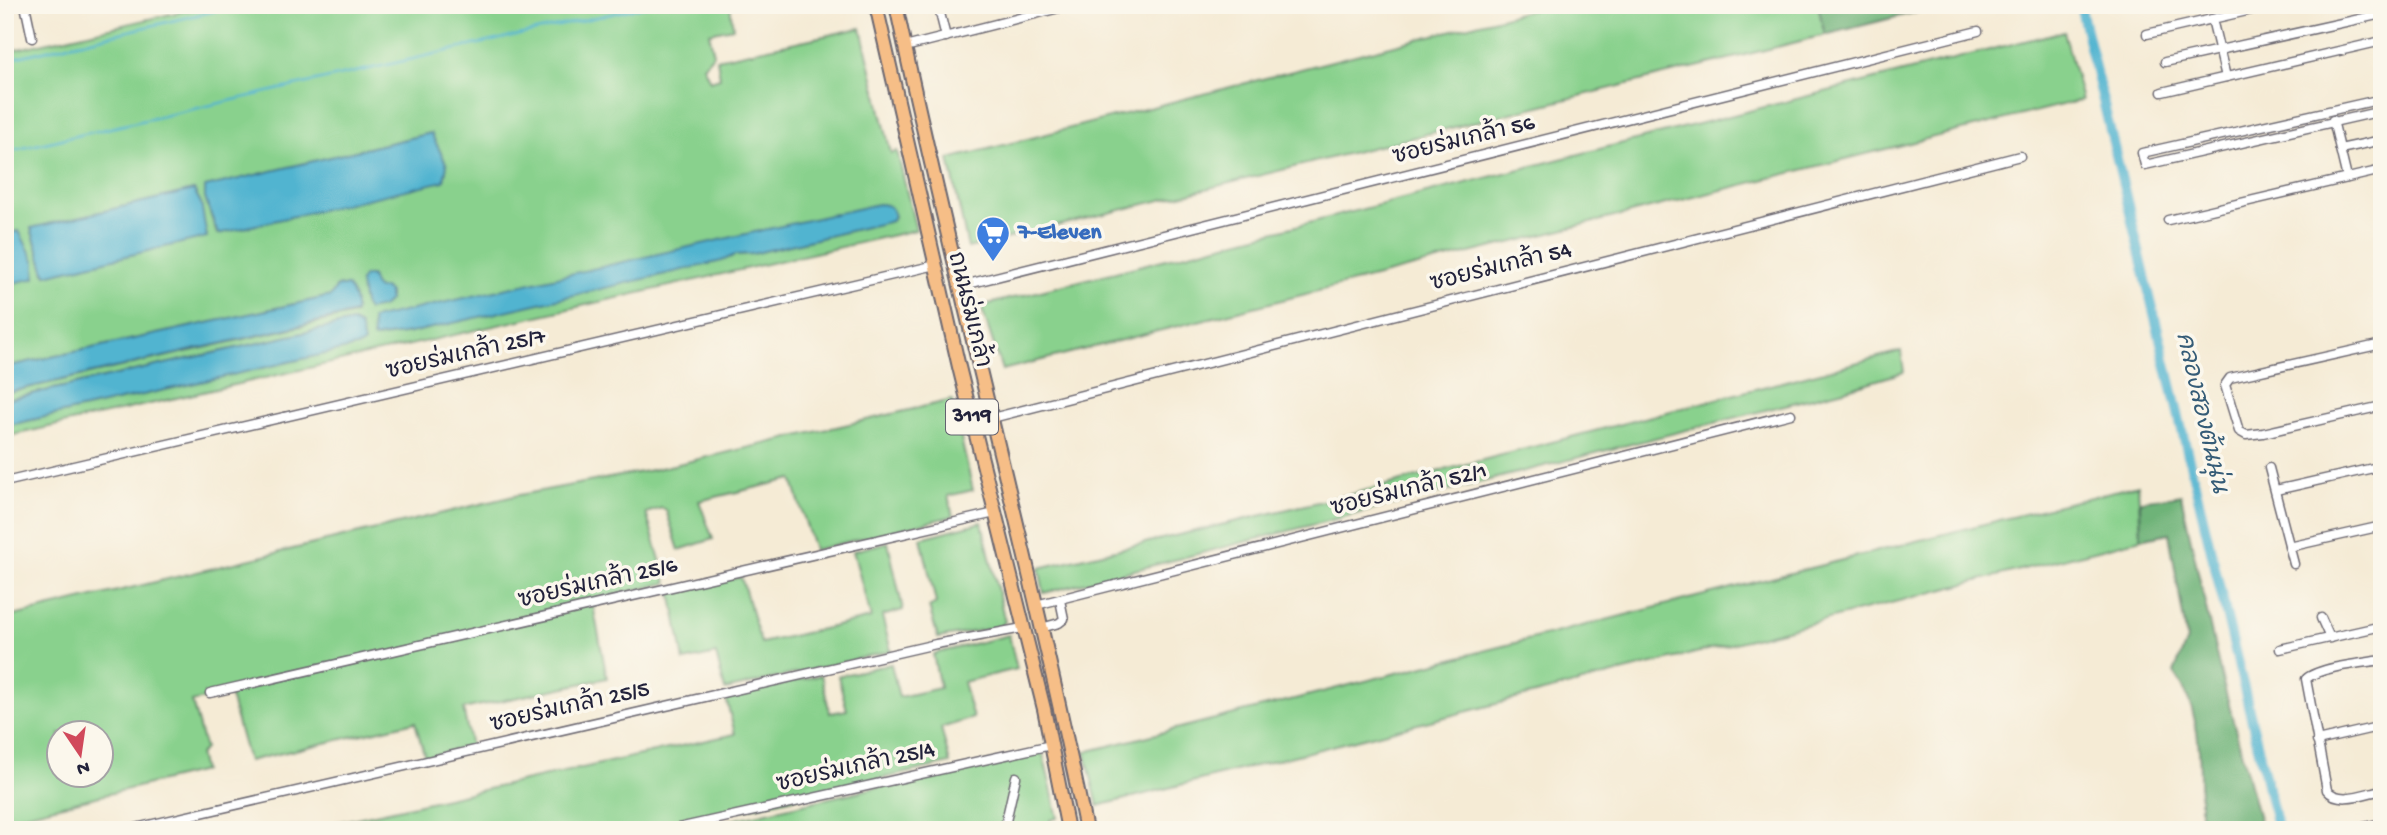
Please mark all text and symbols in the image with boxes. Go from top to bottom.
street label: ซอยร่มเกล้า 56 [1389,105,1538,172]
supermarket icon: 7-Eleven [974,214,1012,263]
place label: 7-Eleven [1017,220,1102,247]
street label: ซอยร่มเกล้า 54 [1426,233,1575,299]
street label: ถนนร่มเกล้า [941,248,1000,371]
street label: ซอยร่มเกล้า 25/7 [383,318,549,386]
water label: คลองสองต้นนุ่น [2167,329,2237,497]
road number: 3119 [946,400,998,434]
street label: ซอยร่มเกล้า 52/1 [1327,454,1490,523]
street label: ซอยร่มเกล้า 25/6 [515,548,680,615]
street label: ซอยร่มเกล้า 25/5 [487,672,652,739]
north arrow [46,720,116,790]
street label: ซอยร่มเกล้า 25/4 [773,732,938,799]
text: N [74,755,92,780]

